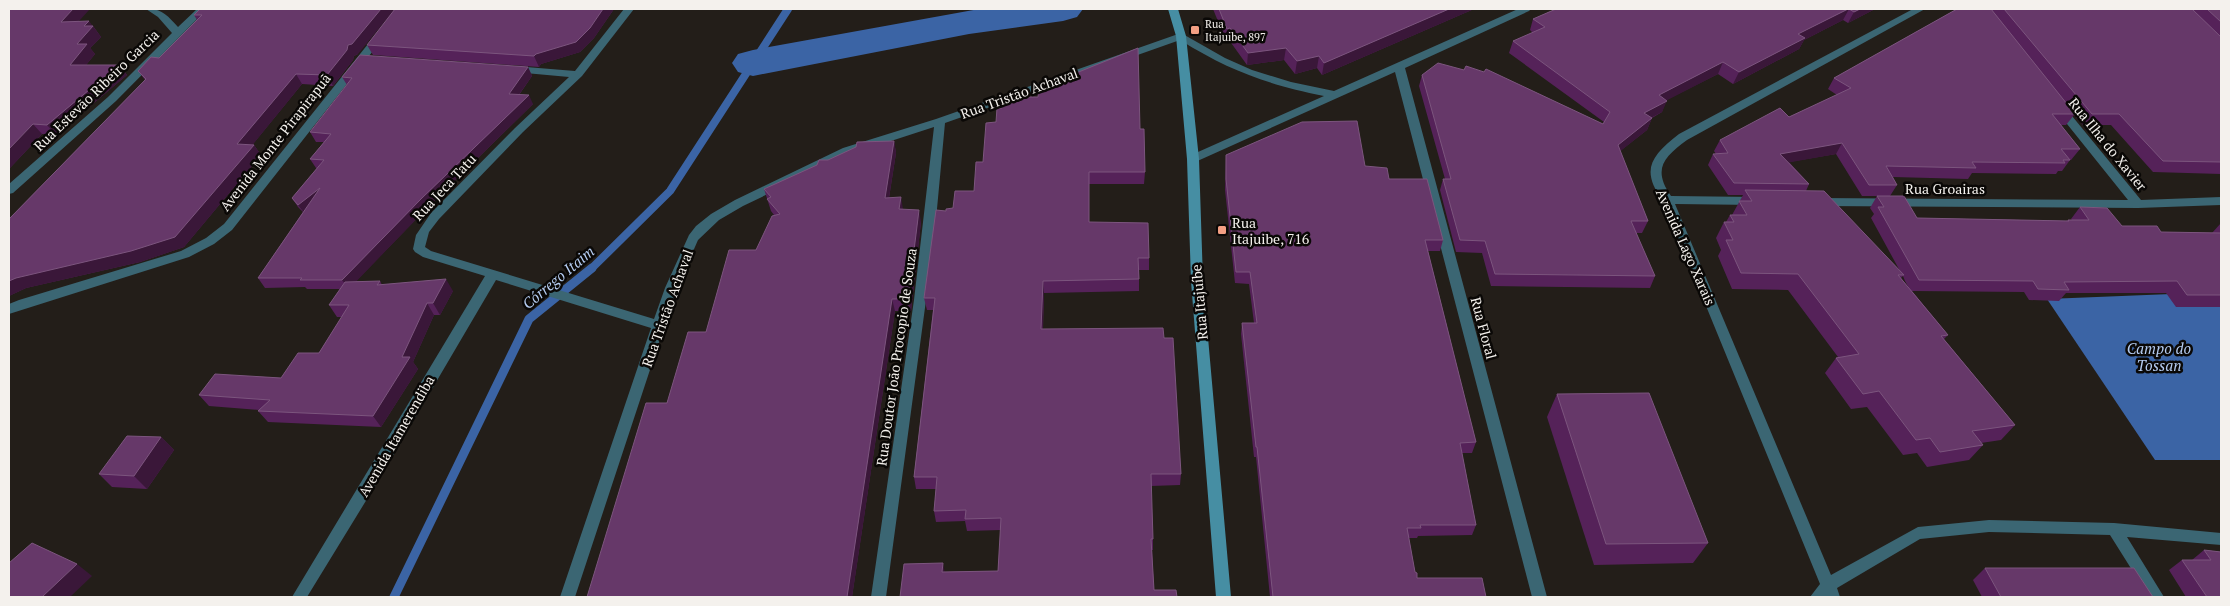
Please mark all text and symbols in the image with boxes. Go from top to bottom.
place label: Rua Itajuibe, 897 [1205,17,1266,44]
marker: Rua Itajuibe, 897 [1189,24,1201,36]
street label: Rua Estevão Ribeiro Garcia [29,25,163,155]
street label: Rua Tristão Achaval [958,63,1080,123]
street label: Avenida Monte Pirapirapuã [215,69,335,215]
street label: Rua Ilha do Xavier [2065,94,2152,195]
street label: Rua Jeca Tatu [408,150,480,224]
street label: Rua Groairas [1905,179,1985,198]
street label: Avenida Lago Xarais [1652,186,1720,308]
place label: Rua Itajuibe, 716 [1232,213,1310,248]
marker: Rua Itajuibe, 716 [1216,224,1228,236]
water label: Córrego Itaim [518,241,598,313]
street label: Rua Tristão Achaval [637,247,697,369]
street label: Rua Doutor João Procopio de Souza [871,247,921,467]
street label: Rua Itajuíbe [1186,264,1212,340]
street label: Rua Floral [1467,295,1501,361]
water label: Campo do Tossan [2127,338,2192,375]
street label: Avenida Itamerendiba [354,372,438,500]

